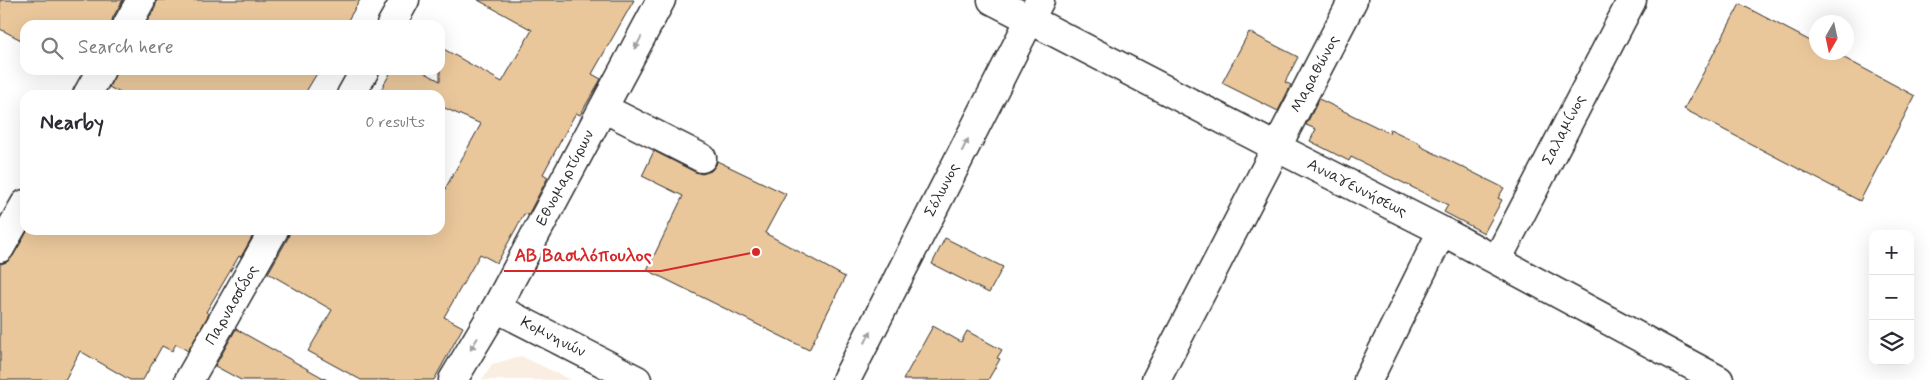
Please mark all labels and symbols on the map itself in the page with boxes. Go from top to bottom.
north arrow [1809,15,1854,60]
street label: Μαραθώνος [1286,31,1344,117]
one-way arrow [633,36,642,50]
street label: Σαλαμίνος [1537,91,1591,169]
street label: Εθνομαρτύρων [531,126,599,230]
one-way arrow [961,138,969,152]
street label: Ανναγεννήσεως [1303,154,1411,222]
street label: Σόλωνος [920,160,964,220]
callout: ΑΒ Βασιλόπουλος [504,238,661,271]
text: ΑΒ Βασιλόπουλος [514,244,652,268]
street label: Παρνασσίδος [201,261,263,349]
street label: Κομνηνών [517,312,589,362]
one-way arrow [864,329,872,344]
one-way arrow [470,338,479,351]

